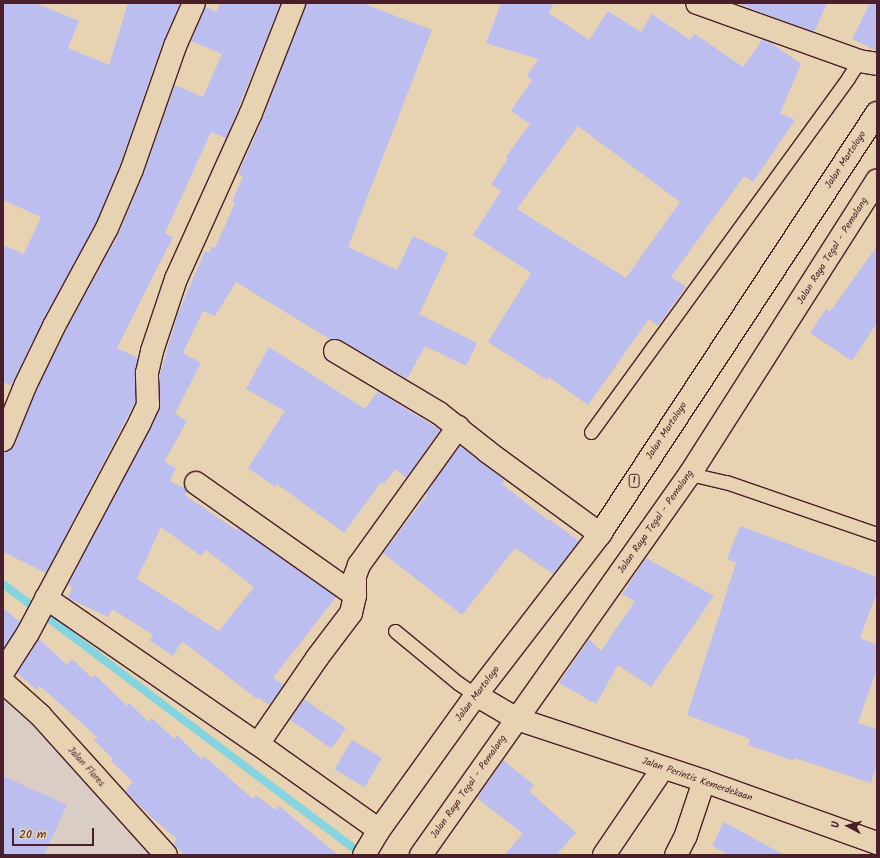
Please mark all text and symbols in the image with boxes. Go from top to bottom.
street label: Jalan Martoloyo [823,129,869,191]
street label: Jalan Raya Tegal - Pemalang [795,195,871,307]
street label: Jalan Martoloyo [644,400,690,462]
street label: Jalan Raya Tegal - Pemalang [616,468,696,576]
road number: 1 [628,474,640,488]
street label: Jalan Martoloyo [453,664,503,724]
street label: Jalan Raya Tegal - Pemalang [429,733,509,841]
street label: Jalan Flores [65,744,107,790]
street label: Jalan Perintis Kemerdekaan [640,755,754,805]
north arrow [828,806,868,846]
scale bar [14,820,96,846]
text: U [827,821,845,829]
text: 20 m [19,825,46,844]

